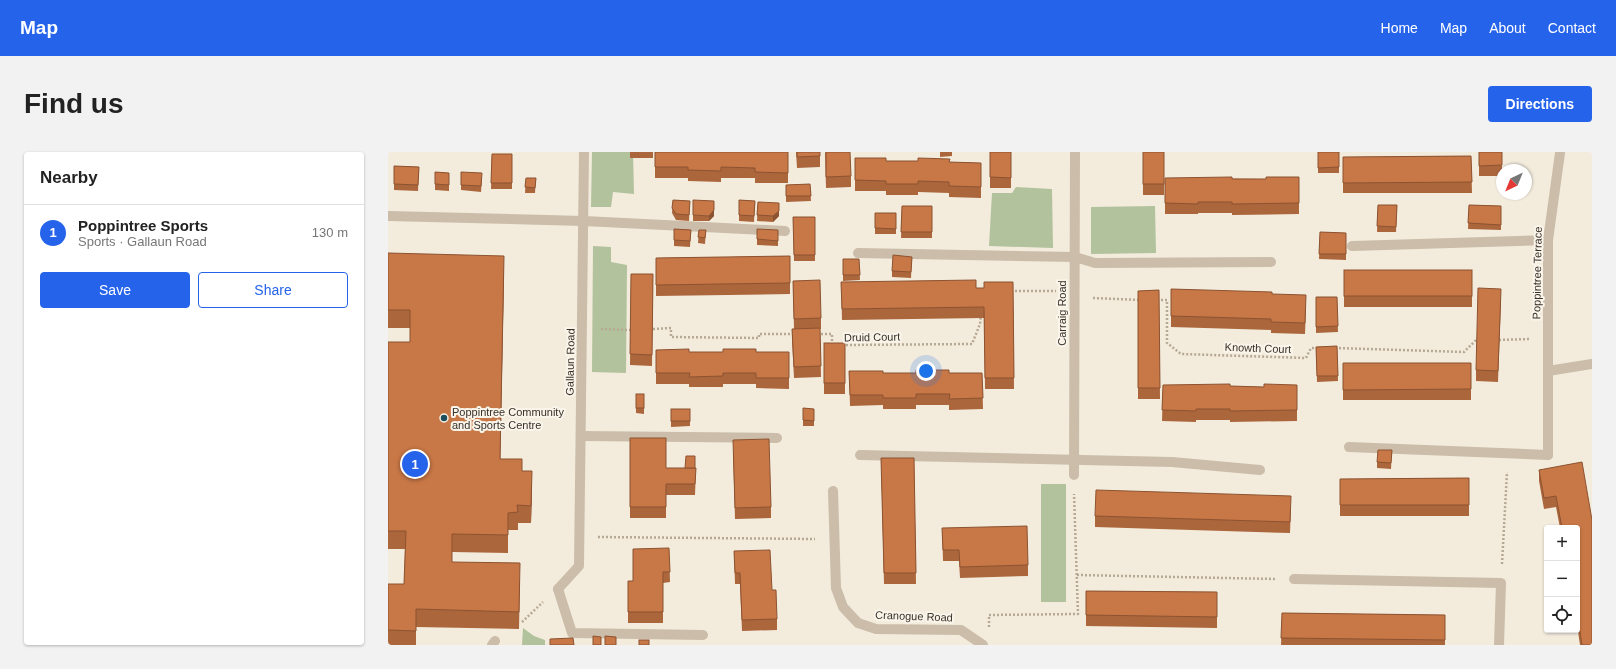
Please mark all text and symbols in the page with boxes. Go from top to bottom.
text: Map [20,17,58,38]
text: Home [1381,20,1418,36]
text: Map [1440,20,1467,36]
text: About [1489,20,1526,36]
text: Contact [1548,20,1596,36]
button: Directions [1488,86,1592,122]
text: Find us [24,88,124,119]
north arrow [1496,164,1532,200]
text: Nearby [40,168,98,187]
text: Poppintree Sports [78,217,208,234]
text: 1 [49,225,57,240]
text: 130 m [312,225,348,240]
street label: Poppintree Terrace [1530,227,1544,319]
text: Sports · Gallaun Road [78,234,207,249]
button: Save [40,272,190,308]
button: Share [198,272,348,308]
street label: Carraig Road [1056,280,1068,346]
street label: Gallaun Road [563,328,577,396]
street label: Druid Court [844,331,900,343]
street label: Knowth Court [1224,341,1292,355]
your location [916,361,936,381]
place label: Poppintree Community and Sports Centre [452,406,564,431]
marker: Poppintree Community and Sports Centre [439,413,449,423]
pin: 1 [402,449,428,479]
map controls [1544,525,1580,633]
button: + [1544,525,1580,561]
button: − [1544,561,1580,597]
button: locate [1544,597,1580,633]
street label: Cranogue Road [875,609,953,623]

